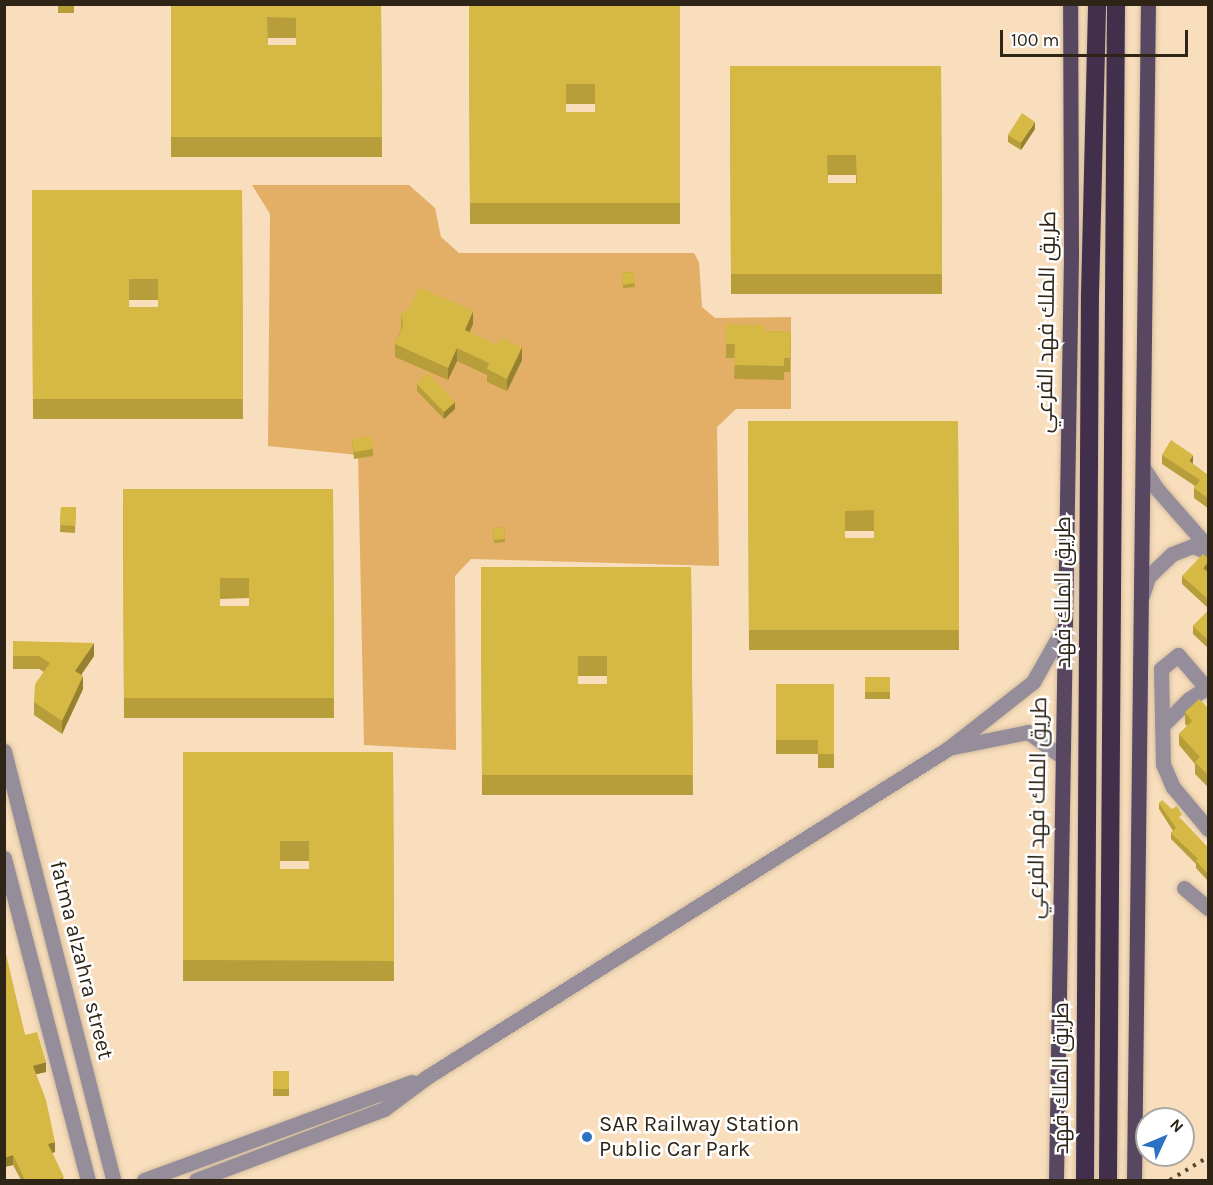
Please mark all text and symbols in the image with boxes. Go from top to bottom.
scale bar [1003,18,1190,56]
text: 100 m [1011,29,1059,51]
street label: طريق الملك فهد الفرعي [1032,211,1062,433]
street label: طريق الملك فهد [1051,516,1077,668]
street label: طريق الملك فهد الفرعي [1023,697,1053,919]
street label: fatma alzahra street [44,858,118,1062]
street label: طريق الملك فهد [1049,1002,1075,1154]
north arrow [1135,1107,1195,1167]
place label: SAR Railway Station Public Car Park [599,1111,799,1162]
text: N [1166,1115,1188,1136]
marker: SAR Railway Station Public Car Park [580,1130,594,1144]

